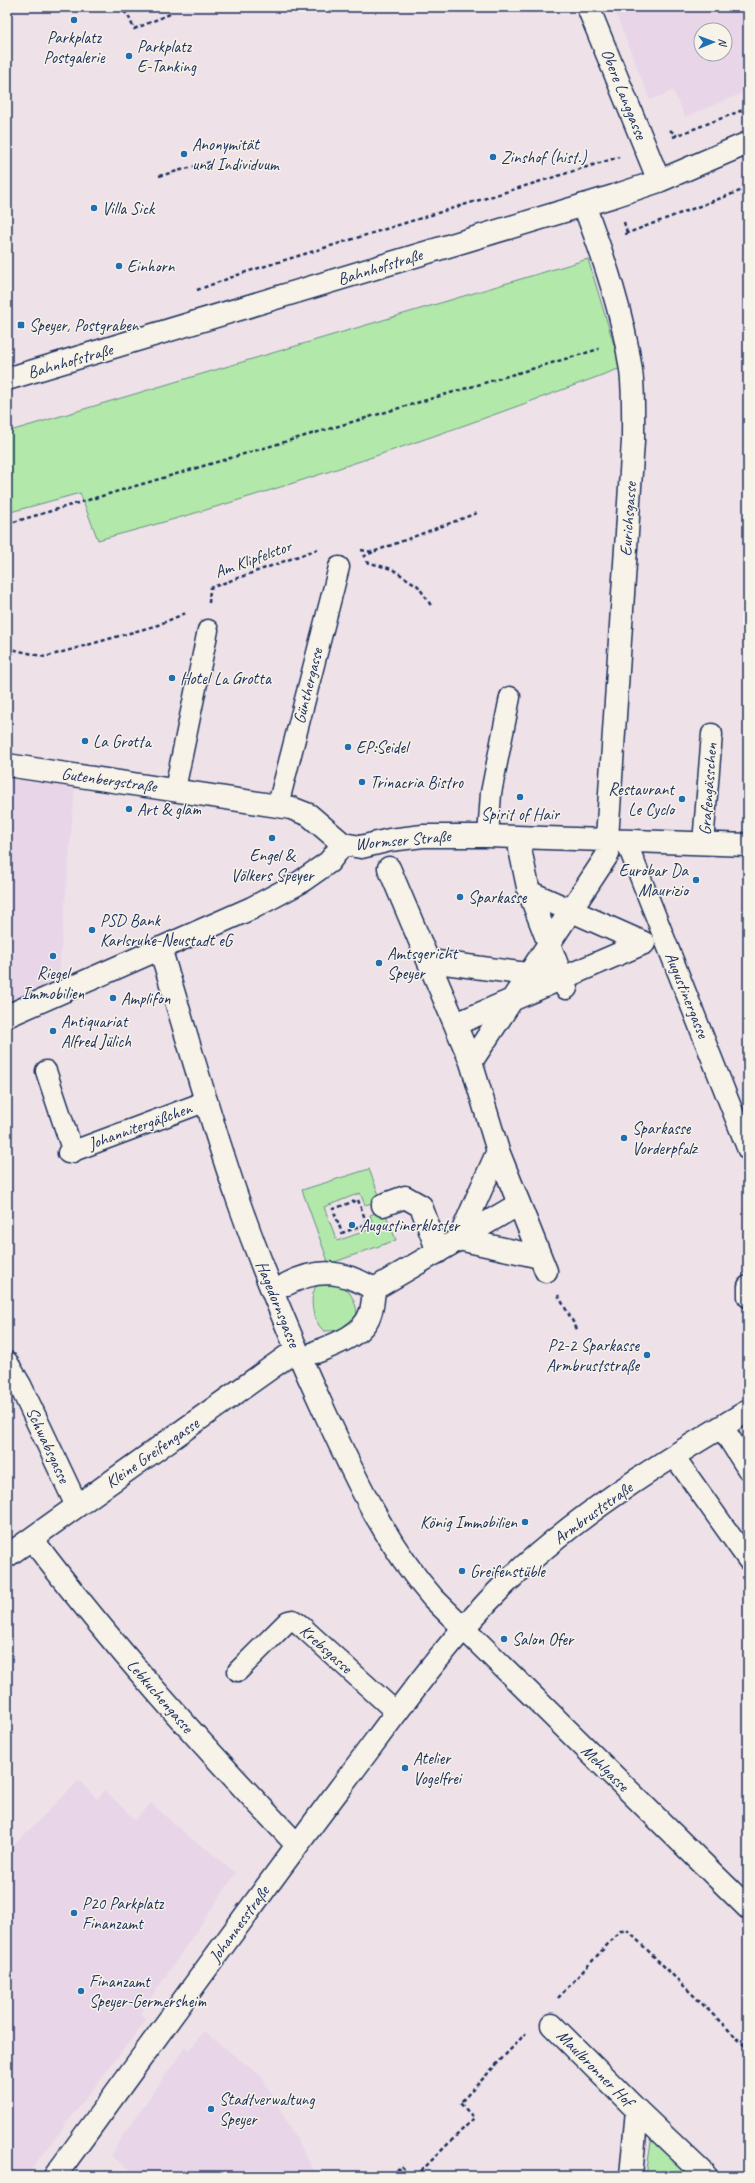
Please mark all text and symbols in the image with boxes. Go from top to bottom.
marker: Parkplatz Postgalerie [69,15,79,25]
north arrow [693,22,733,62]
place label: Parkplatz Postgalerie [44,27,106,68]
place label: Parkplatz E-Tanking [137,36,197,77]
text: N [716,38,730,48]
street label: Obere Langgasse [596,46,652,144]
marker: Parkplatz E-Tanking [124,51,134,61]
place label: Anonymität und Individuum [192,134,280,175]
place label: Zinshof (hist.) [501,147,588,168]
marker: Anonymität und Individuum [179,149,189,159]
marker: Zinshof (hist.) [488,152,498,162]
place label: Villa Sick [102,198,156,219]
marker: Villa Sick [89,203,99,213]
street label: Bahnhofstraße [335,244,426,290]
place label: Einhorn [127,256,176,277]
marker: Einhorn [114,261,124,271]
place label: Speyer, Postgraben [29,315,140,336]
marker: Speyer, Postgraben [16,320,26,330]
street label: Bahnhofstraße [25,338,116,383]
street label: Eurichsgasse [615,480,641,557]
street label: Am Klipfelstor [212,535,296,583]
street label: Günthergasse [288,645,328,726]
place label: Hotel La Grotta [180,668,272,689]
marker: Hotel La Grotta [167,673,177,683]
place label: La Grotta [93,731,153,752]
marker: La Grotta [80,736,90,746]
place label: EP:Seidel [356,737,411,758]
marker: EP:Seidel [343,742,353,752]
street label: Grafengässchen [694,742,722,836]
street label: Gutenbergstraße [60,763,159,797]
place label: Trinacria Bistro [370,772,464,793]
marker: Trinacria Bistro [357,777,367,787]
place label: Restaurant Le Cyclo [608,779,676,820]
marker: Spirit of Hair [515,792,525,802]
marker: Restaurant Le Cyclo [677,794,687,804]
place label: Art & glam [137,799,201,820]
marker: Art & glam [124,804,134,814]
place label: Spirit of Hair [481,804,561,825]
street label: Wormser Straße [354,825,453,855]
marker: Engel & Völkers Speyer [267,833,277,843]
place label: Engel & Völkers Speyer [231,845,315,886]
place label: Eurobar Da Maurizio [619,860,690,901]
marker: Eurobar Da Maurizio [691,875,701,885]
place label: Sparkasse [468,887,528,908]
marker: Sparkasse [455,892,465,902]
place label: PSD Bank Karlsruhe-Neustadt eG [100,910,234,951]
marker: PSD Bank Karlsruhe-Neustadt eG [87,925,97,935]
place label: Amtsgericht Speyer [387,943,460,984]
street label: Augustinergasse [660,949,714,1042]
marker: Riegel Immobilien [48,951,58,961]
marker: Amtsgericht Speyer [374,958,384,968]
place label: Riegel Immobilien [22,963,85,1004]
place label: Amplifon [121,988,171,1009]
marker: Amplifon [108,993,118,1003]
place label: Antiquariat Alfred Jülich [61,1011,131,1052]
marker: Antiquariat Alfred Jülich [48,1026,58,1036]
street label: Johannitergäßchen [84,1097,196,1155]
place label: Sparkasse Vorderpfalz [632,1118,698,1159]
marker: Sparkasse Vorderpfalz [619,1133,629,1143]
place label: Augustinerkloster [360,1215,461,1236]
marker: Augustinerkloster [347,1220,357,1230]
street label: Hagedornsgasse [251,1258,305,1352]
place label: P2-2 Sparkasse Armbruststraße [546,1335,640,1376]
marker: P2-2 Sparkasse Armbruststraße [642,1350,652,1360]
street label: Schwabsgasse [21,1404,75,1488]
street label: Kleine Greifengasse [101,1412,204,1493]
street label: Armbruststraße [549,1476,638,1549]
place label: König Immobilien [420,1512,518,1533]
marker: König Immobilien [520,1517,530,1527]
place label: Greifenstüble [470,1561,546,1582]
marker: Greifenstüble [457,1566,467,1576]
street label: Krebsgasse [295,1620,358,1679]
place label: Salon Ofer [512,1629,575,1650]
marker: Salon Ofer [499,1634,509,1644]
street label: Lebkuchengasse [122,1655,199,1738]
street label: Mehlgasse [577,1740,634,1797]
place label: Atelier Vogelfrei [413,1748,463,1789]
marker: Atelier Vogelfrei [400,1763,410,1773]
street label: Johannesstraße [204,1880,275,1967]
place label: P20 Parkplatz Finanzamt [82,1893,165,1934]
marker: P20 Parkplatz Finanzamt [69,1908,79,1918]
place label: Finanzamt Speyer-Germersheim [89,1971,206,2012]
marker: Finanzamt Speyer-Germersheim [76,1986,86,1996]
street label: Maulbronner Hof [552,2025,641,2114]
place label: Stadtverwaltung Speyer [219,2089,315,2130]
marker: Stadtverwaltung Speyer [206,2104,216,2114]

